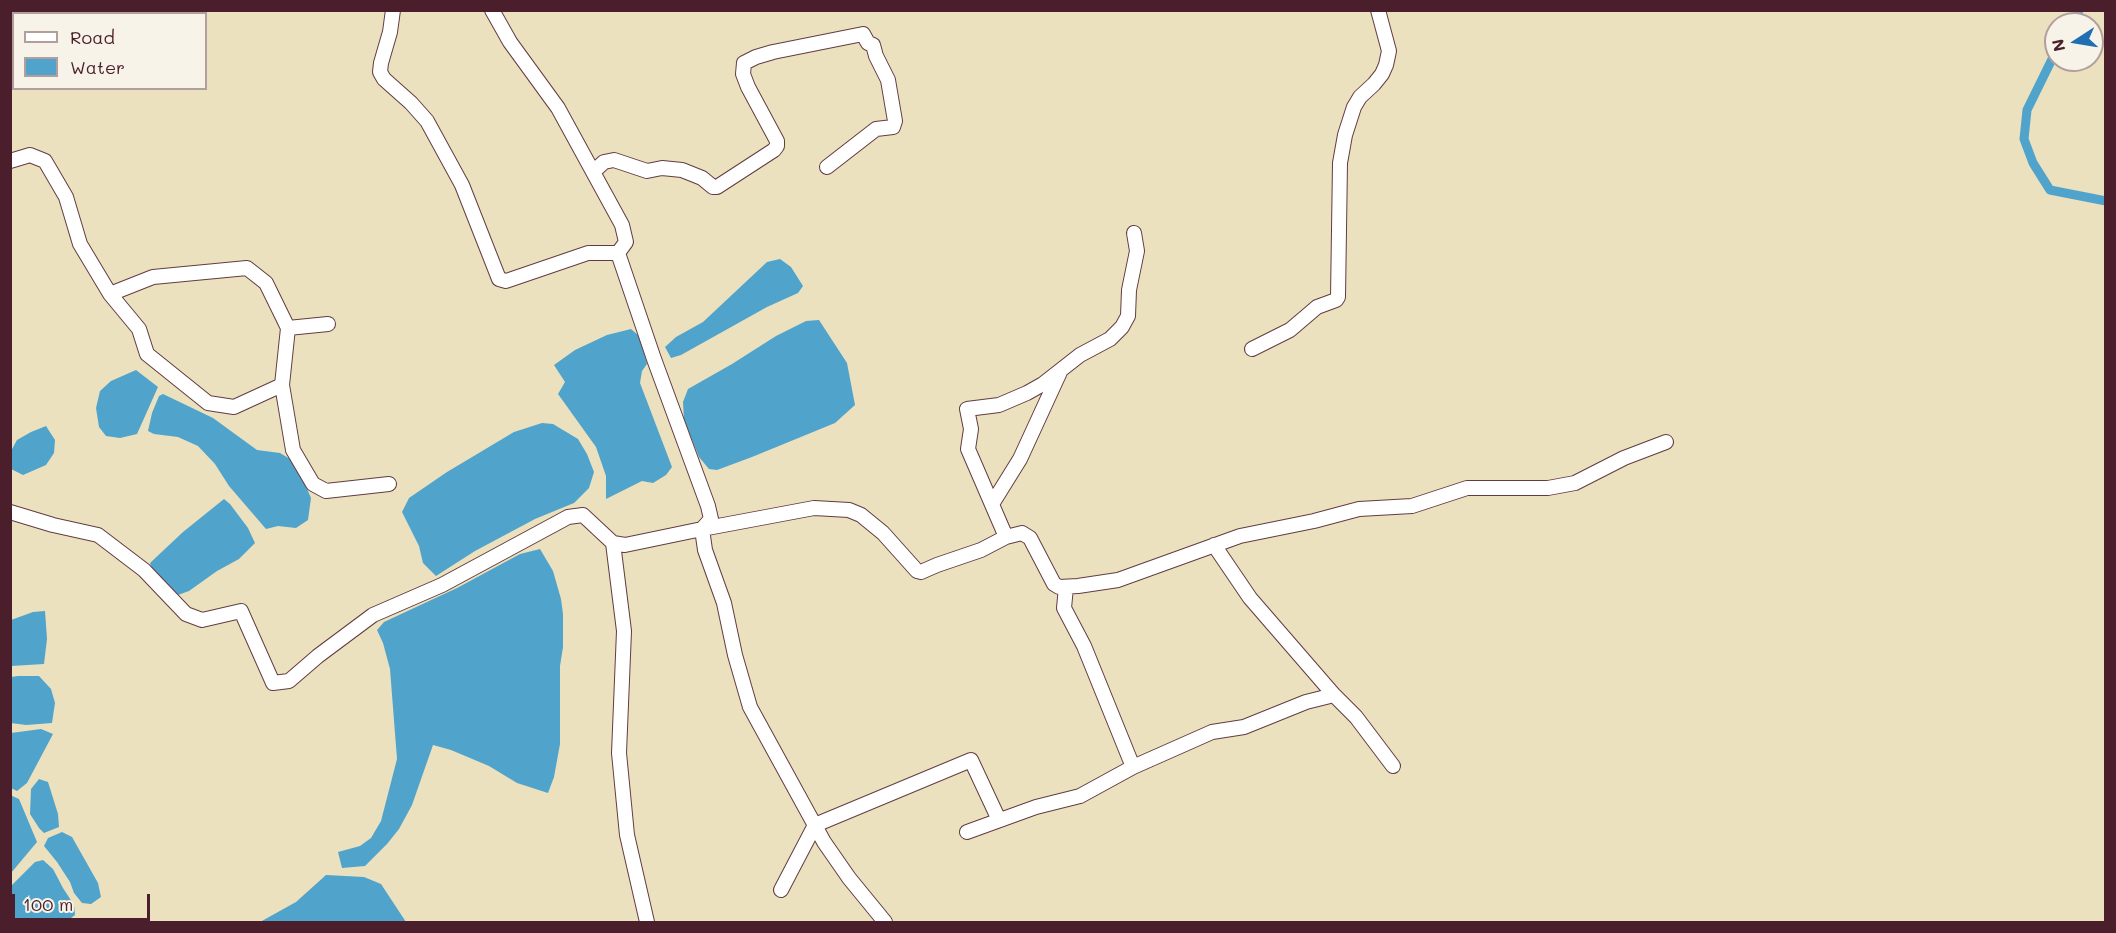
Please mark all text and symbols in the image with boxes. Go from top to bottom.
legend [12,12,207,90]
north arrow [2044,12,2104,72]
text: Road [70,25,115,49]
text: N [2046,37,2069,54]
text: Water [70,55,125,79]
scale bar [15,882,153,920]
text: 100 m [23,892,73,916]

